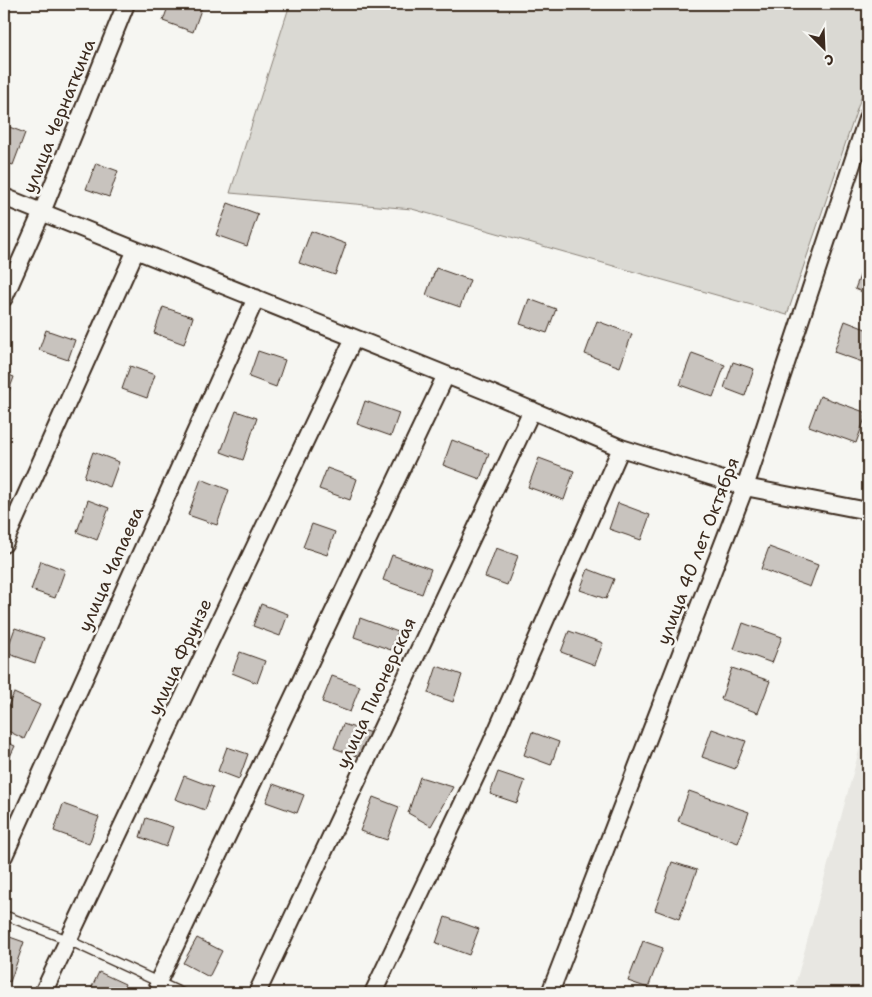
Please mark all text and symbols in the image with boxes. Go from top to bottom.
north arrow [800,22,850,72]
street label: улица Чернаткина [17,35,101,197]
text: С [822,50,837,70]
street label: улица 40 лет Октября [651,454,745,648]
street label: улица Чапаева [73,503,149,635]
street label: улица Фрунзе [142,595,218,719]
street label: улица Пионерская [330,613,422,773]

